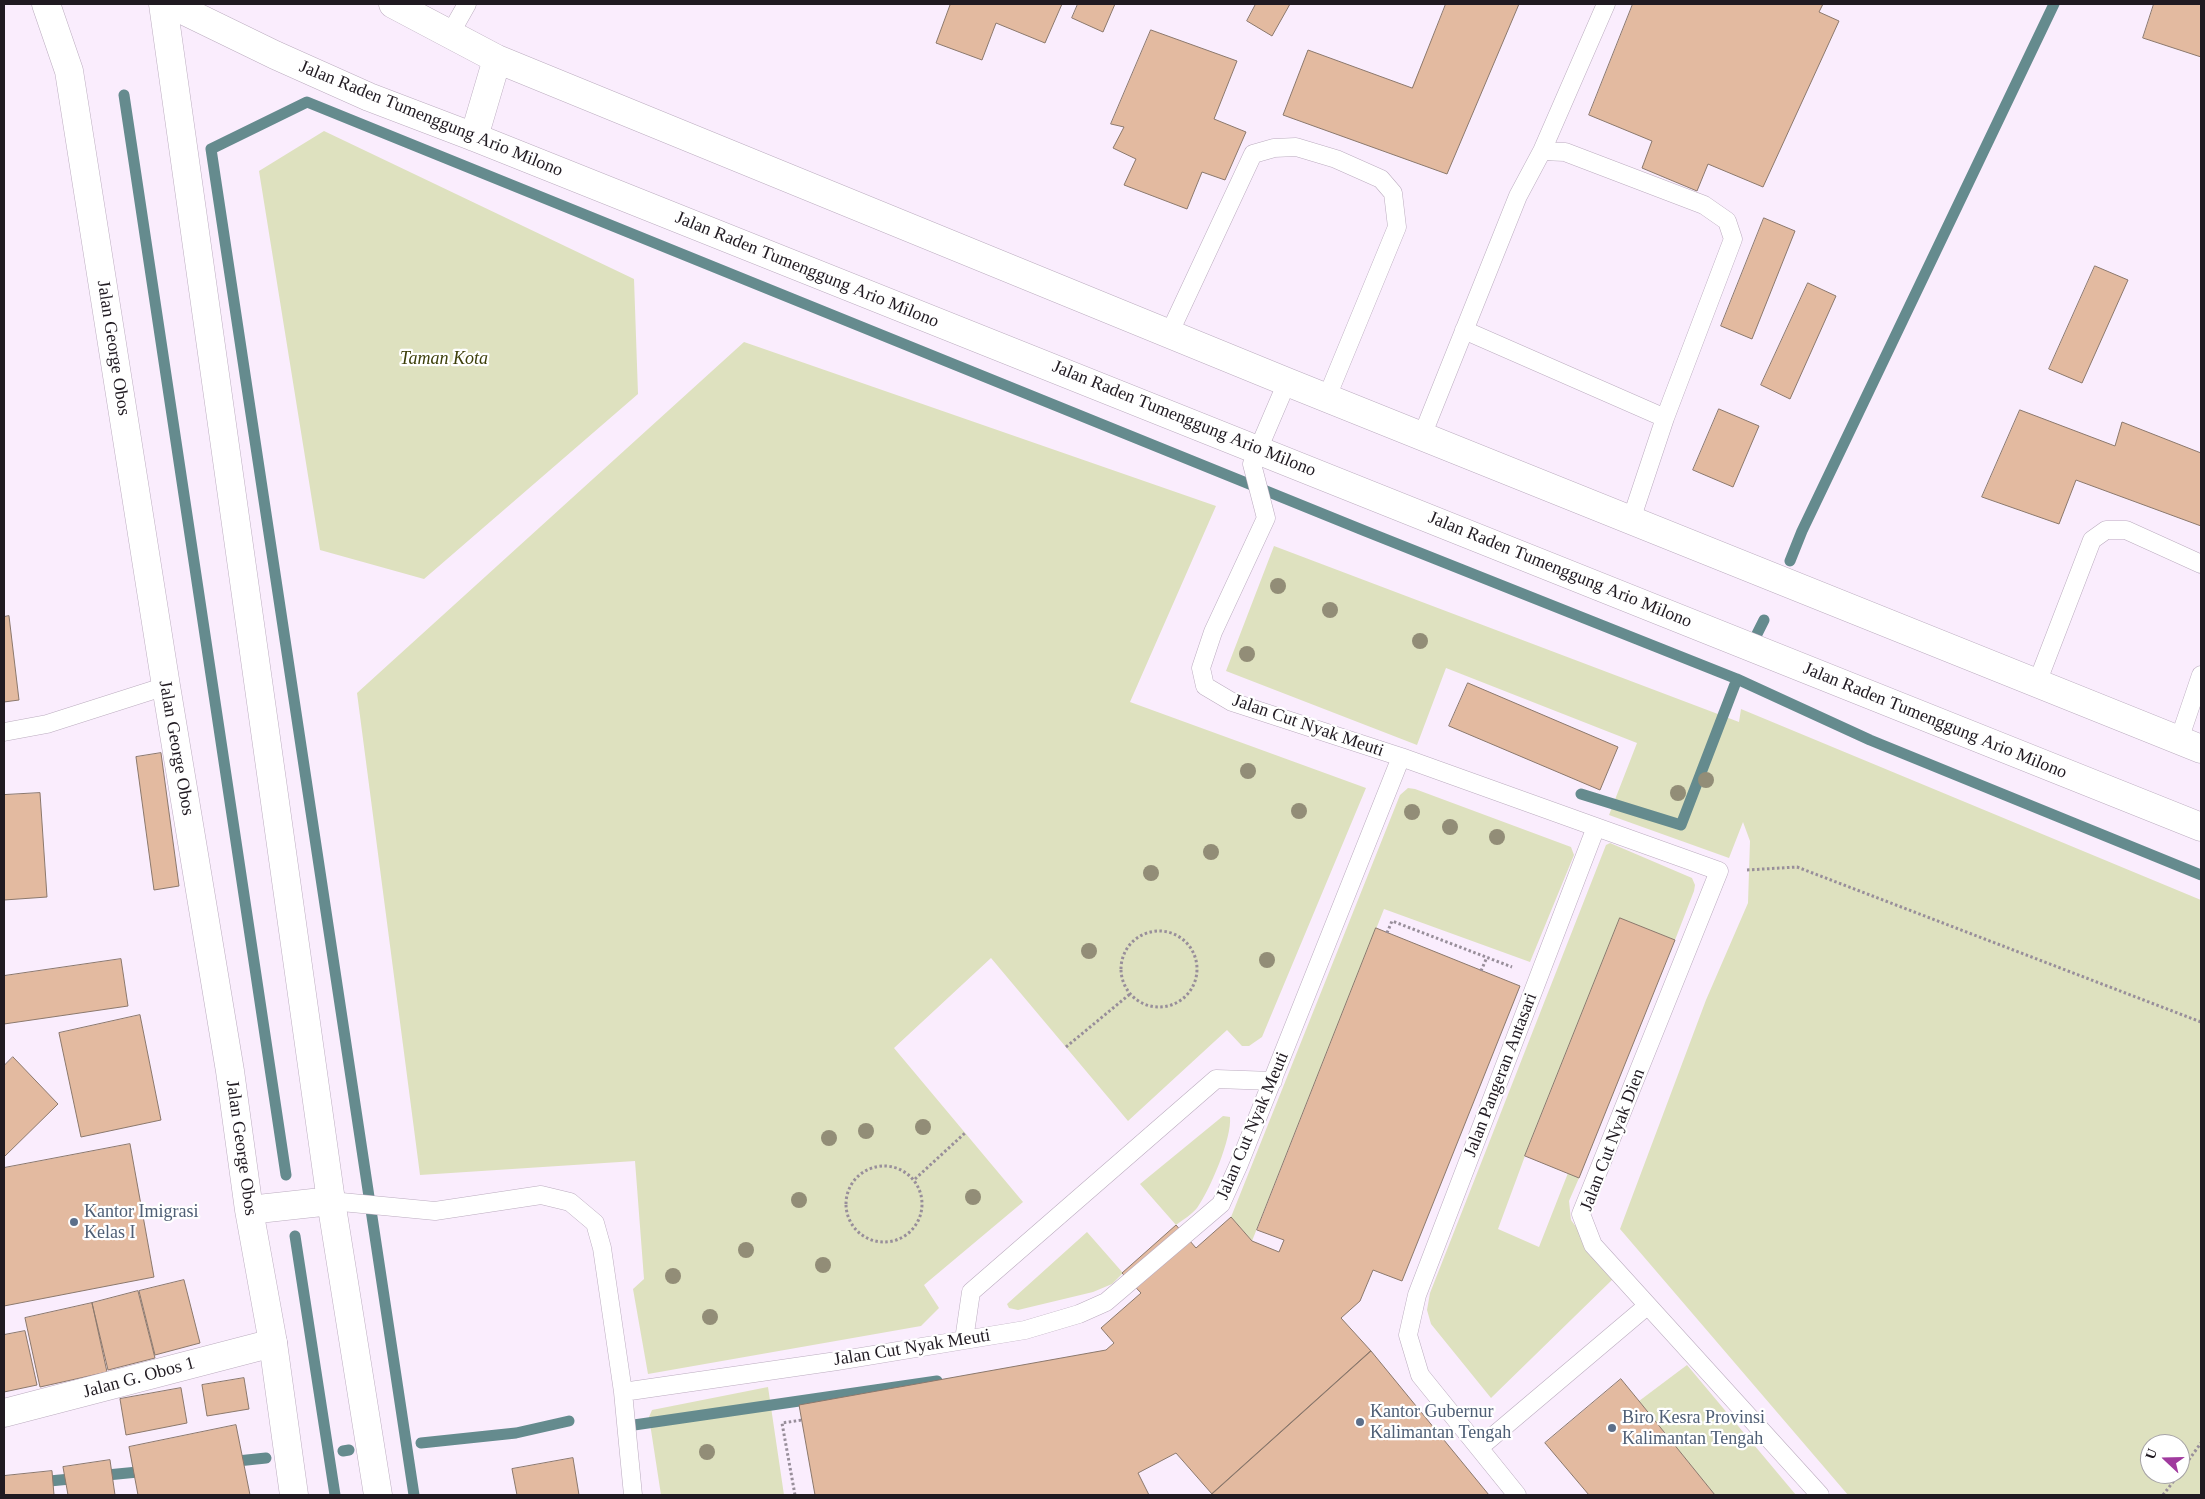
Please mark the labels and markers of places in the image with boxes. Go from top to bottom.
place label: Kantor Imigrasi Kelas I [84,1201,198,1244]
marker: Kantor Imigrasi Kelas I [68,1216,80,1228]
place label: Kantor Gubernur Kalimantan Tengah [1370,1401,1511,1444]
place label: Biro Kesra Provinsi Kalimantan Tengah [1622,1407,1765,1450]
marker: Kantor Gubernur Kalimantan Tengah [1354,1416,1366,1428]
marker: Biro Kesra Provinsi Kalimantan Tengah [1606,1422,1618,1434]

